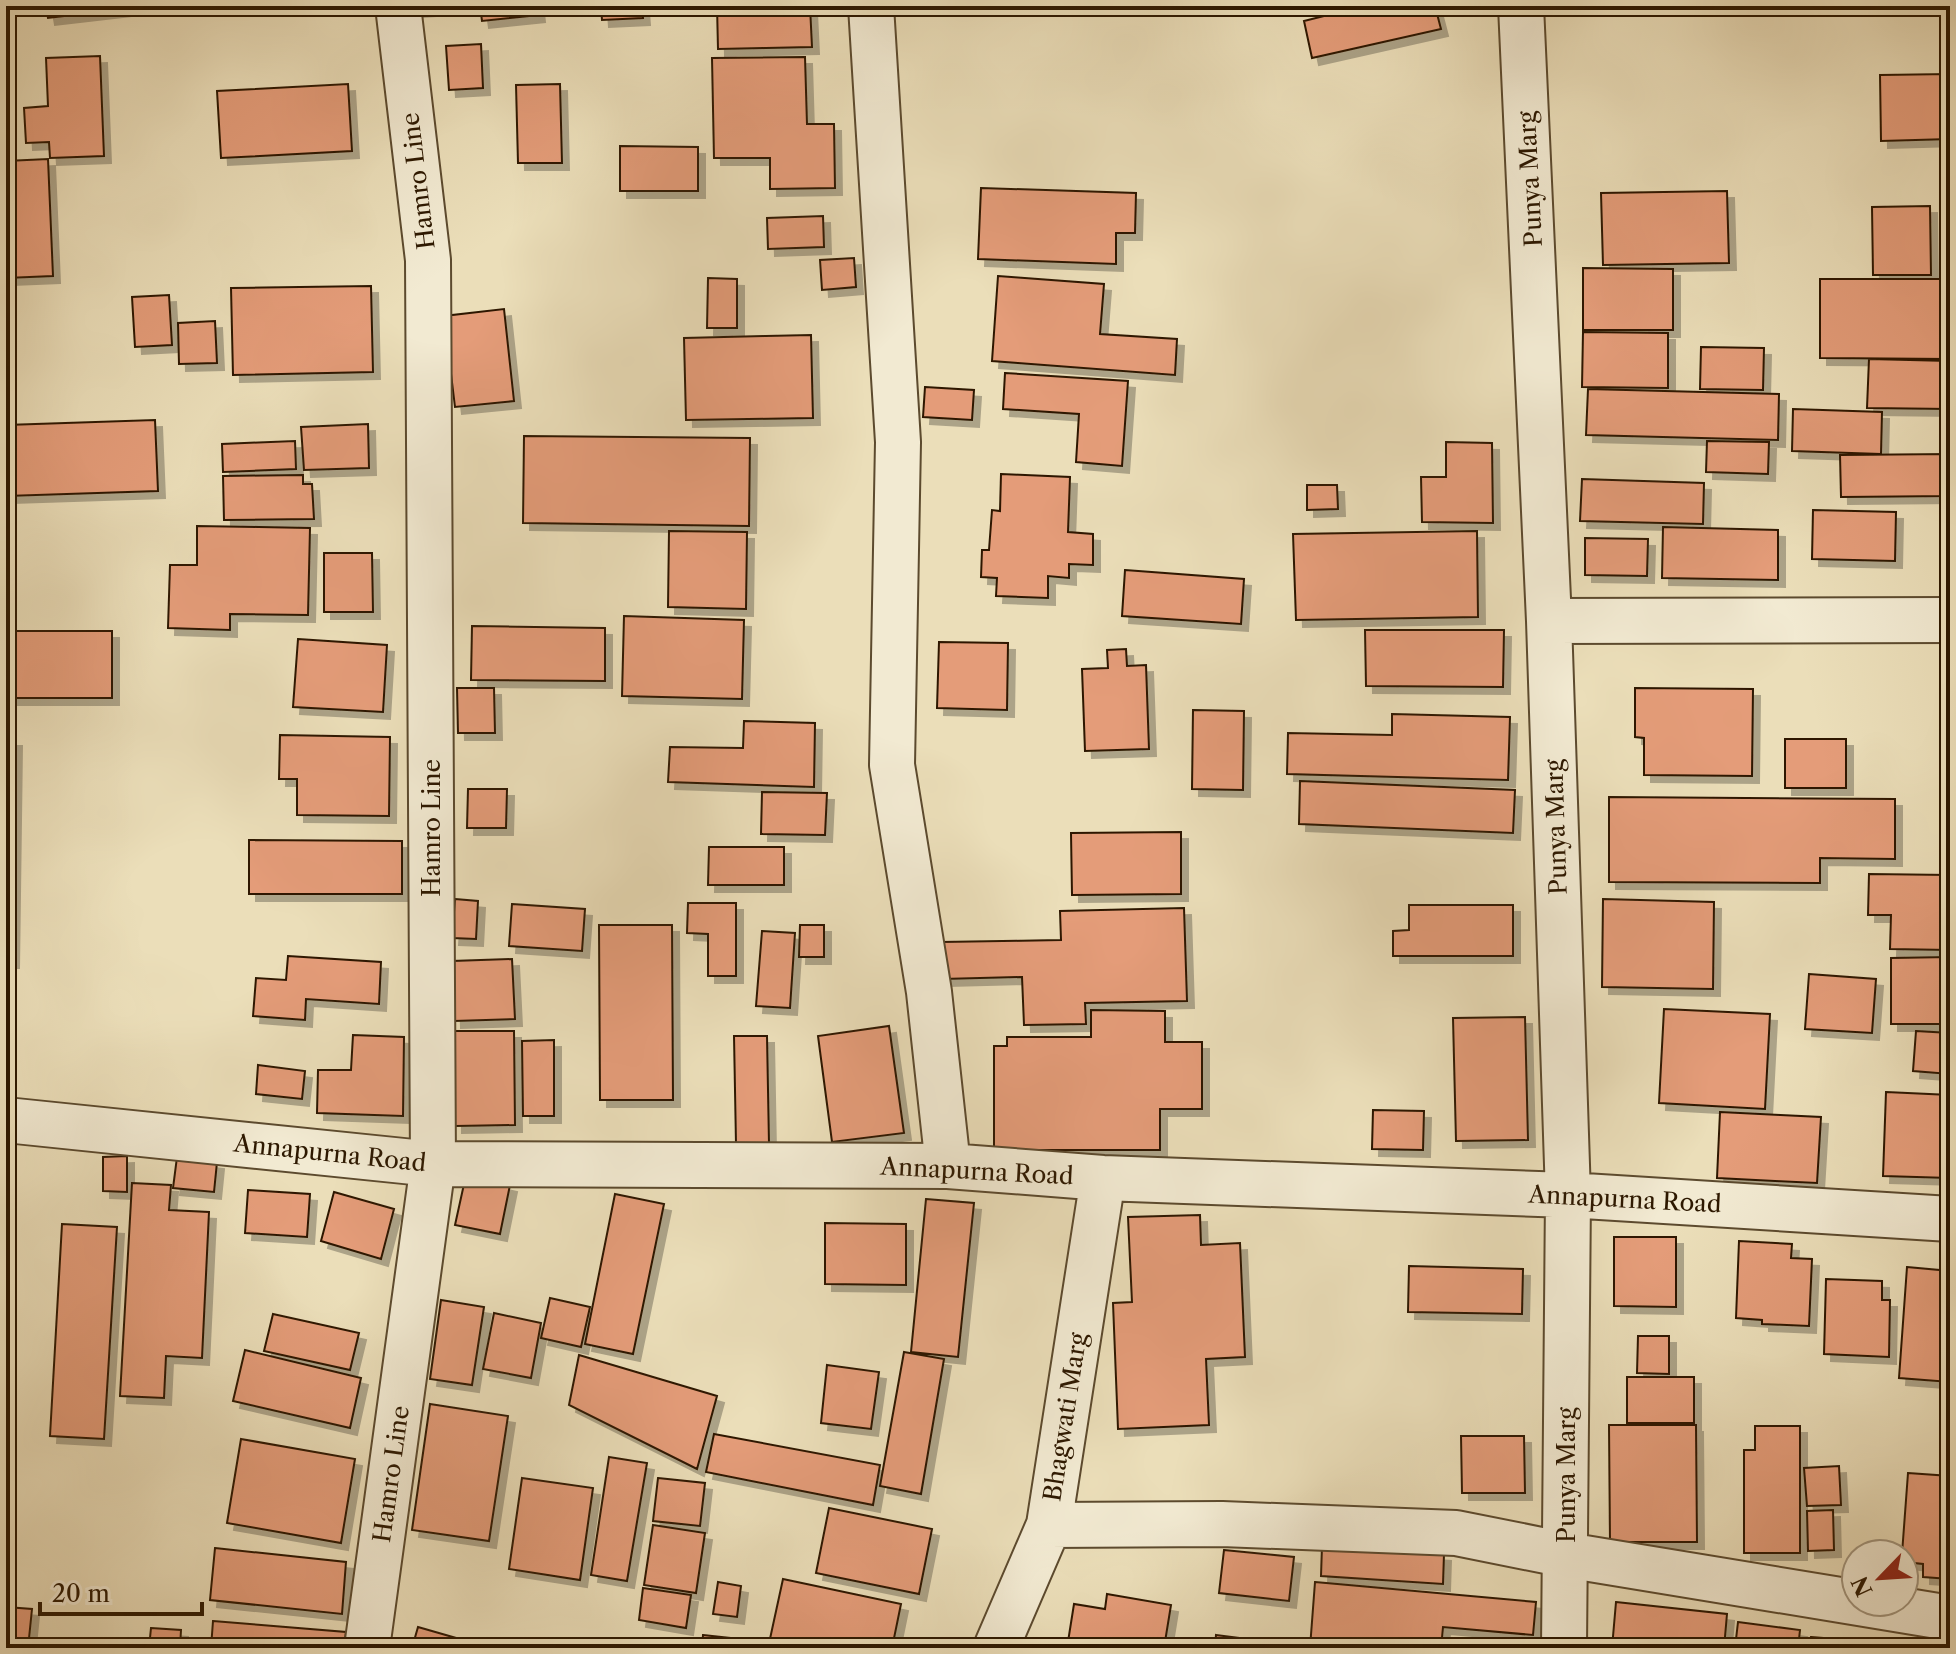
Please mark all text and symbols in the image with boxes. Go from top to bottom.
street label: Punya Marg [1512,110,1548,248]
street label: Hamro Line [395,111,441,251]
street label: Punya Marg [1539,758,1573,895]
street label: Hamro Line [417,759,446,897]
street label: Annapurna Road [231,1128,428,1178]
street label: Annapurna Road [879,1151,1075,1191]
street label: Annapurna Road [1527,1179,1723,1219]
street label: Bhagwati Marg [1037,1330,1093,1503]
street label: Hamro Line [367,1404,415,1544]
street label: Punya Marg [1552,1407,1581,1543]
north arrow [1840,1538,1920,1618]
scale bar [40,1566,202,1616]
text: N [1846,1572,1879,1601]
text: 20 m [52,1579,110,1608]

